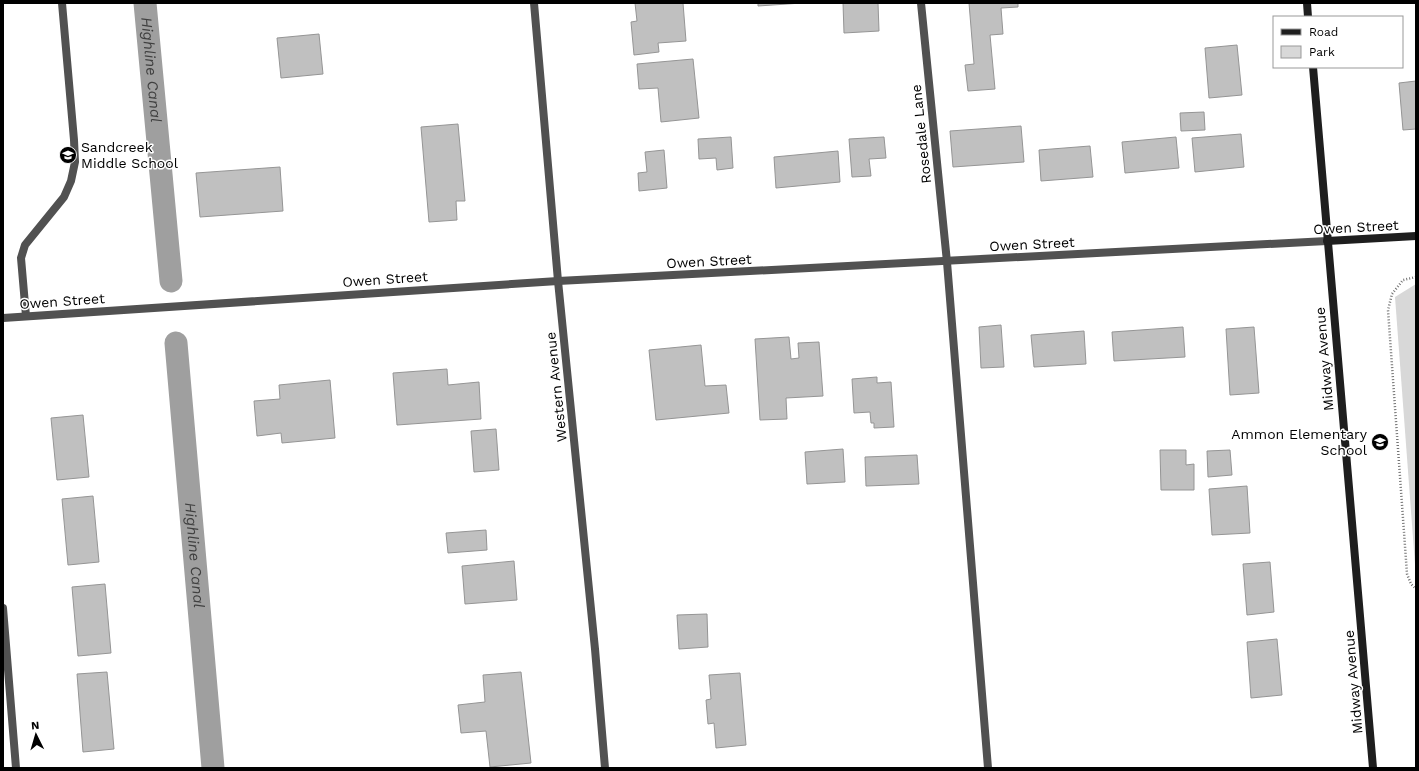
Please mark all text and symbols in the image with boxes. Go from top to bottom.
water label: Highline Canal [137,16,165,124]
legend [1273,16,1403,68]
text: Road [1309,25,1338,39]
text: Park [1309,45,1335,59]
street label: Rosedale Lane [908,84,934,184]
place label: Sandcreek Middle School [81,139,179,171]
school or university icon: Sandcreek Middle School [58,145,78,165]
street label: Owen Street [1313,217,1399,237]
street label: Owen Street [989,234,1075,254]
street label: Owen Street [666,251,752,271]
street label: Owen Street [342,268,428,290]
street label: Owen Street [19,290,105,312]
street label: Midway Avenue [1311,306,1337,412]
street label: Western Avenue [542,331,570,443]
place label: Ammon Elementary School [1231,426,1368,458]
school or university icon: Ammon Elementary School [1370,432,1390,452]
water label: Highline Canal [181,502,208,609]
street label: Midway Avenue [1340,629,1366,735]
north arrow [16,715,56,755]
text: N [31,719,40,732]

